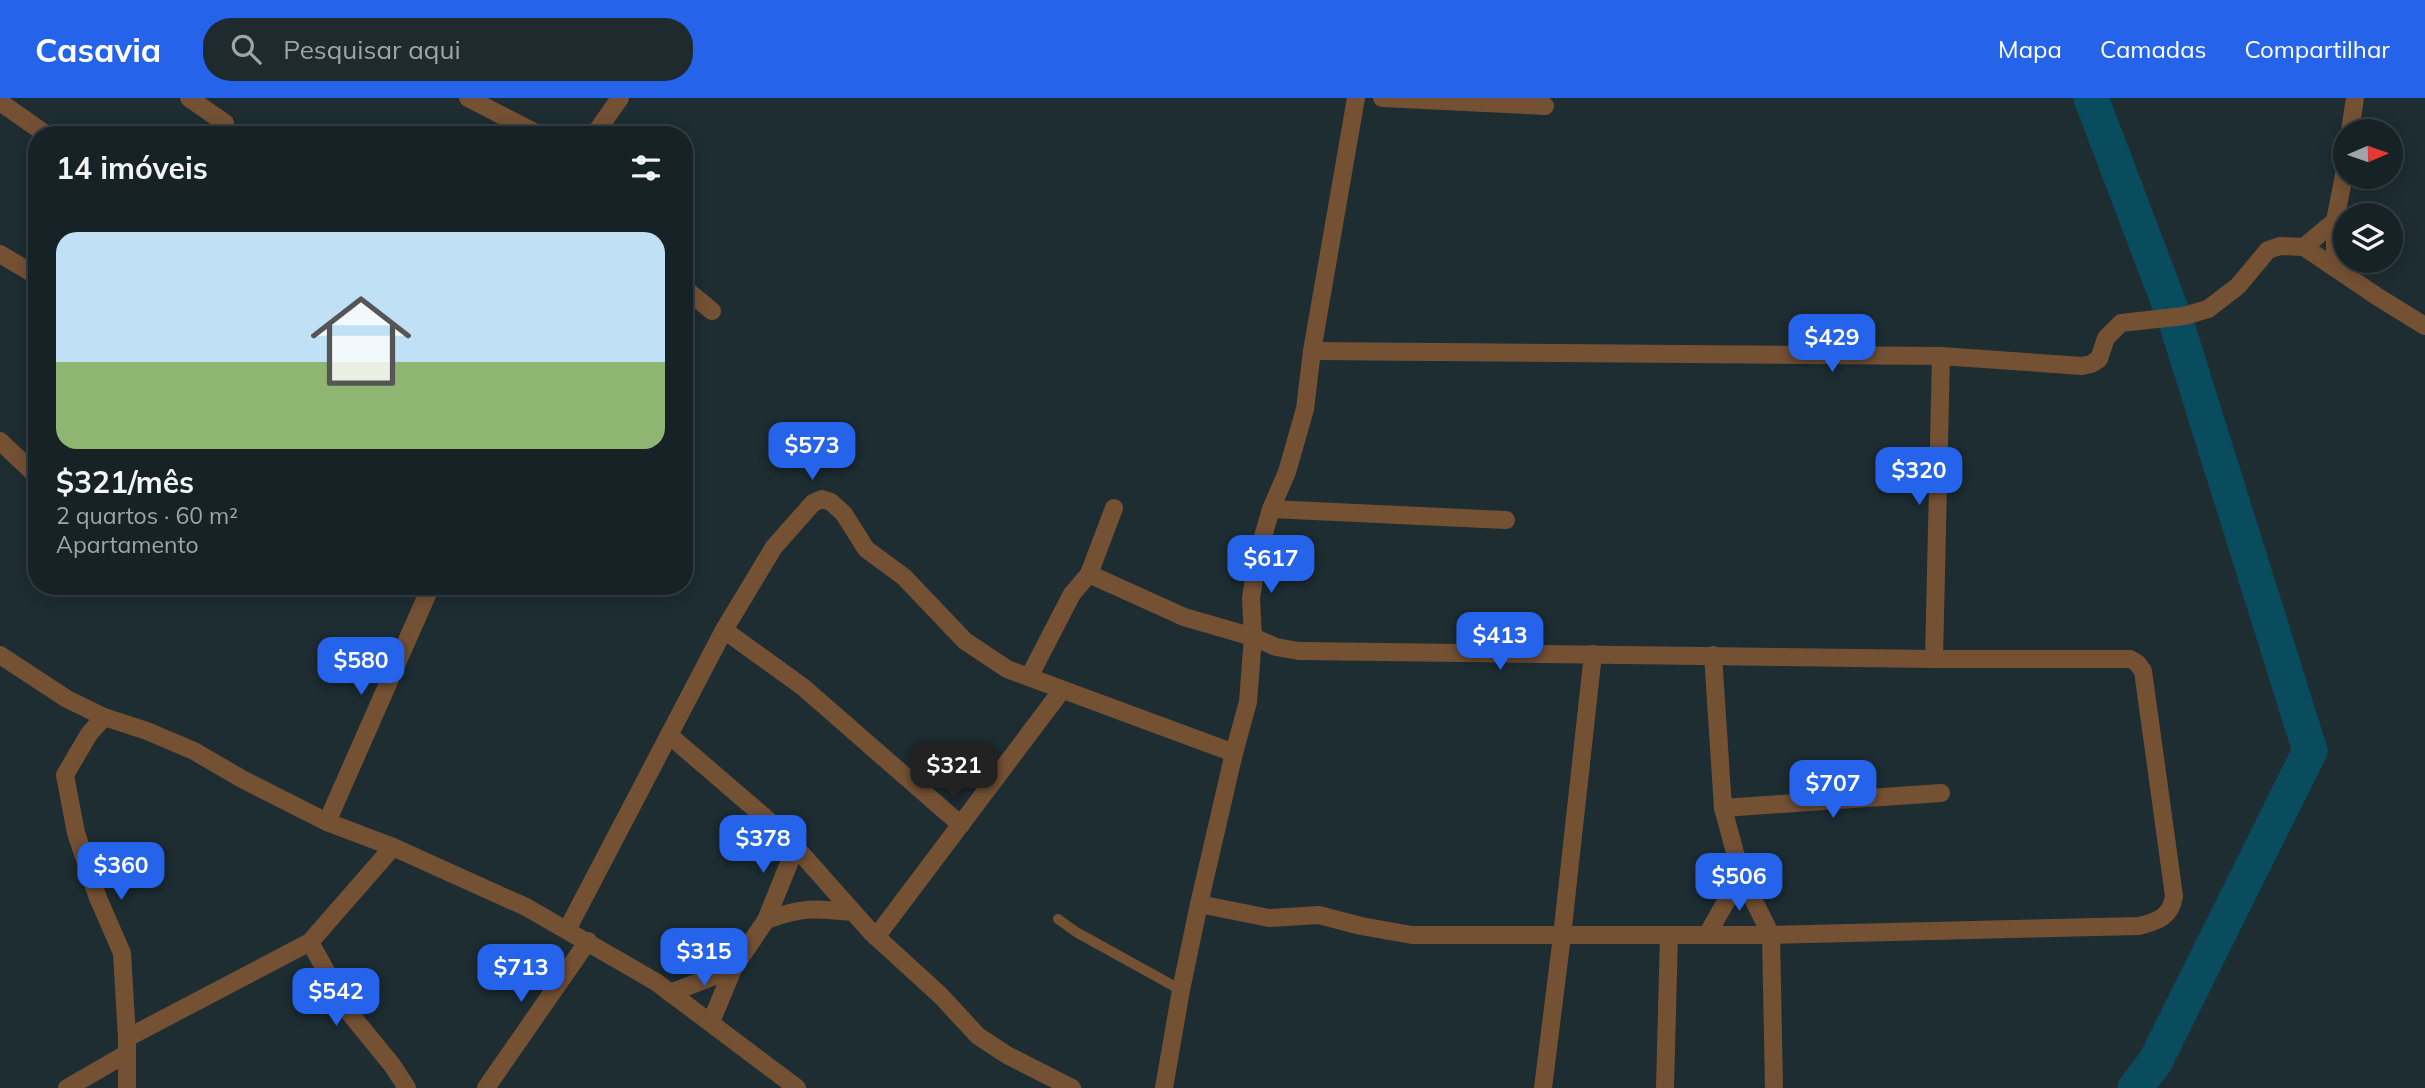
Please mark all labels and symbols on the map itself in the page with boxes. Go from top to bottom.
north arrow [2333,119,2403,189]
pin: $429 [1791,314,1873,374]
pin: $573 [771,422,853,482]
pin: $320 [1878,448,1960,507]
pin: $617 [1230,536,1312,595]
pin: $413 [1459,612,1541,672]
pin: $580 [320,638,402,697]
pin: $321 [913,742,995,802]
pin: $707 [1792,760,1874,820]
pin: $378 [722,816,804,875]
pin: $360 [80,842,162,902]
pin: $506 [1698,854,1780,913]
pin: $315 [663,928,745,988]
pin: $713 [480,944,562,1004]
pin: $542 [295,968,377,1028]

